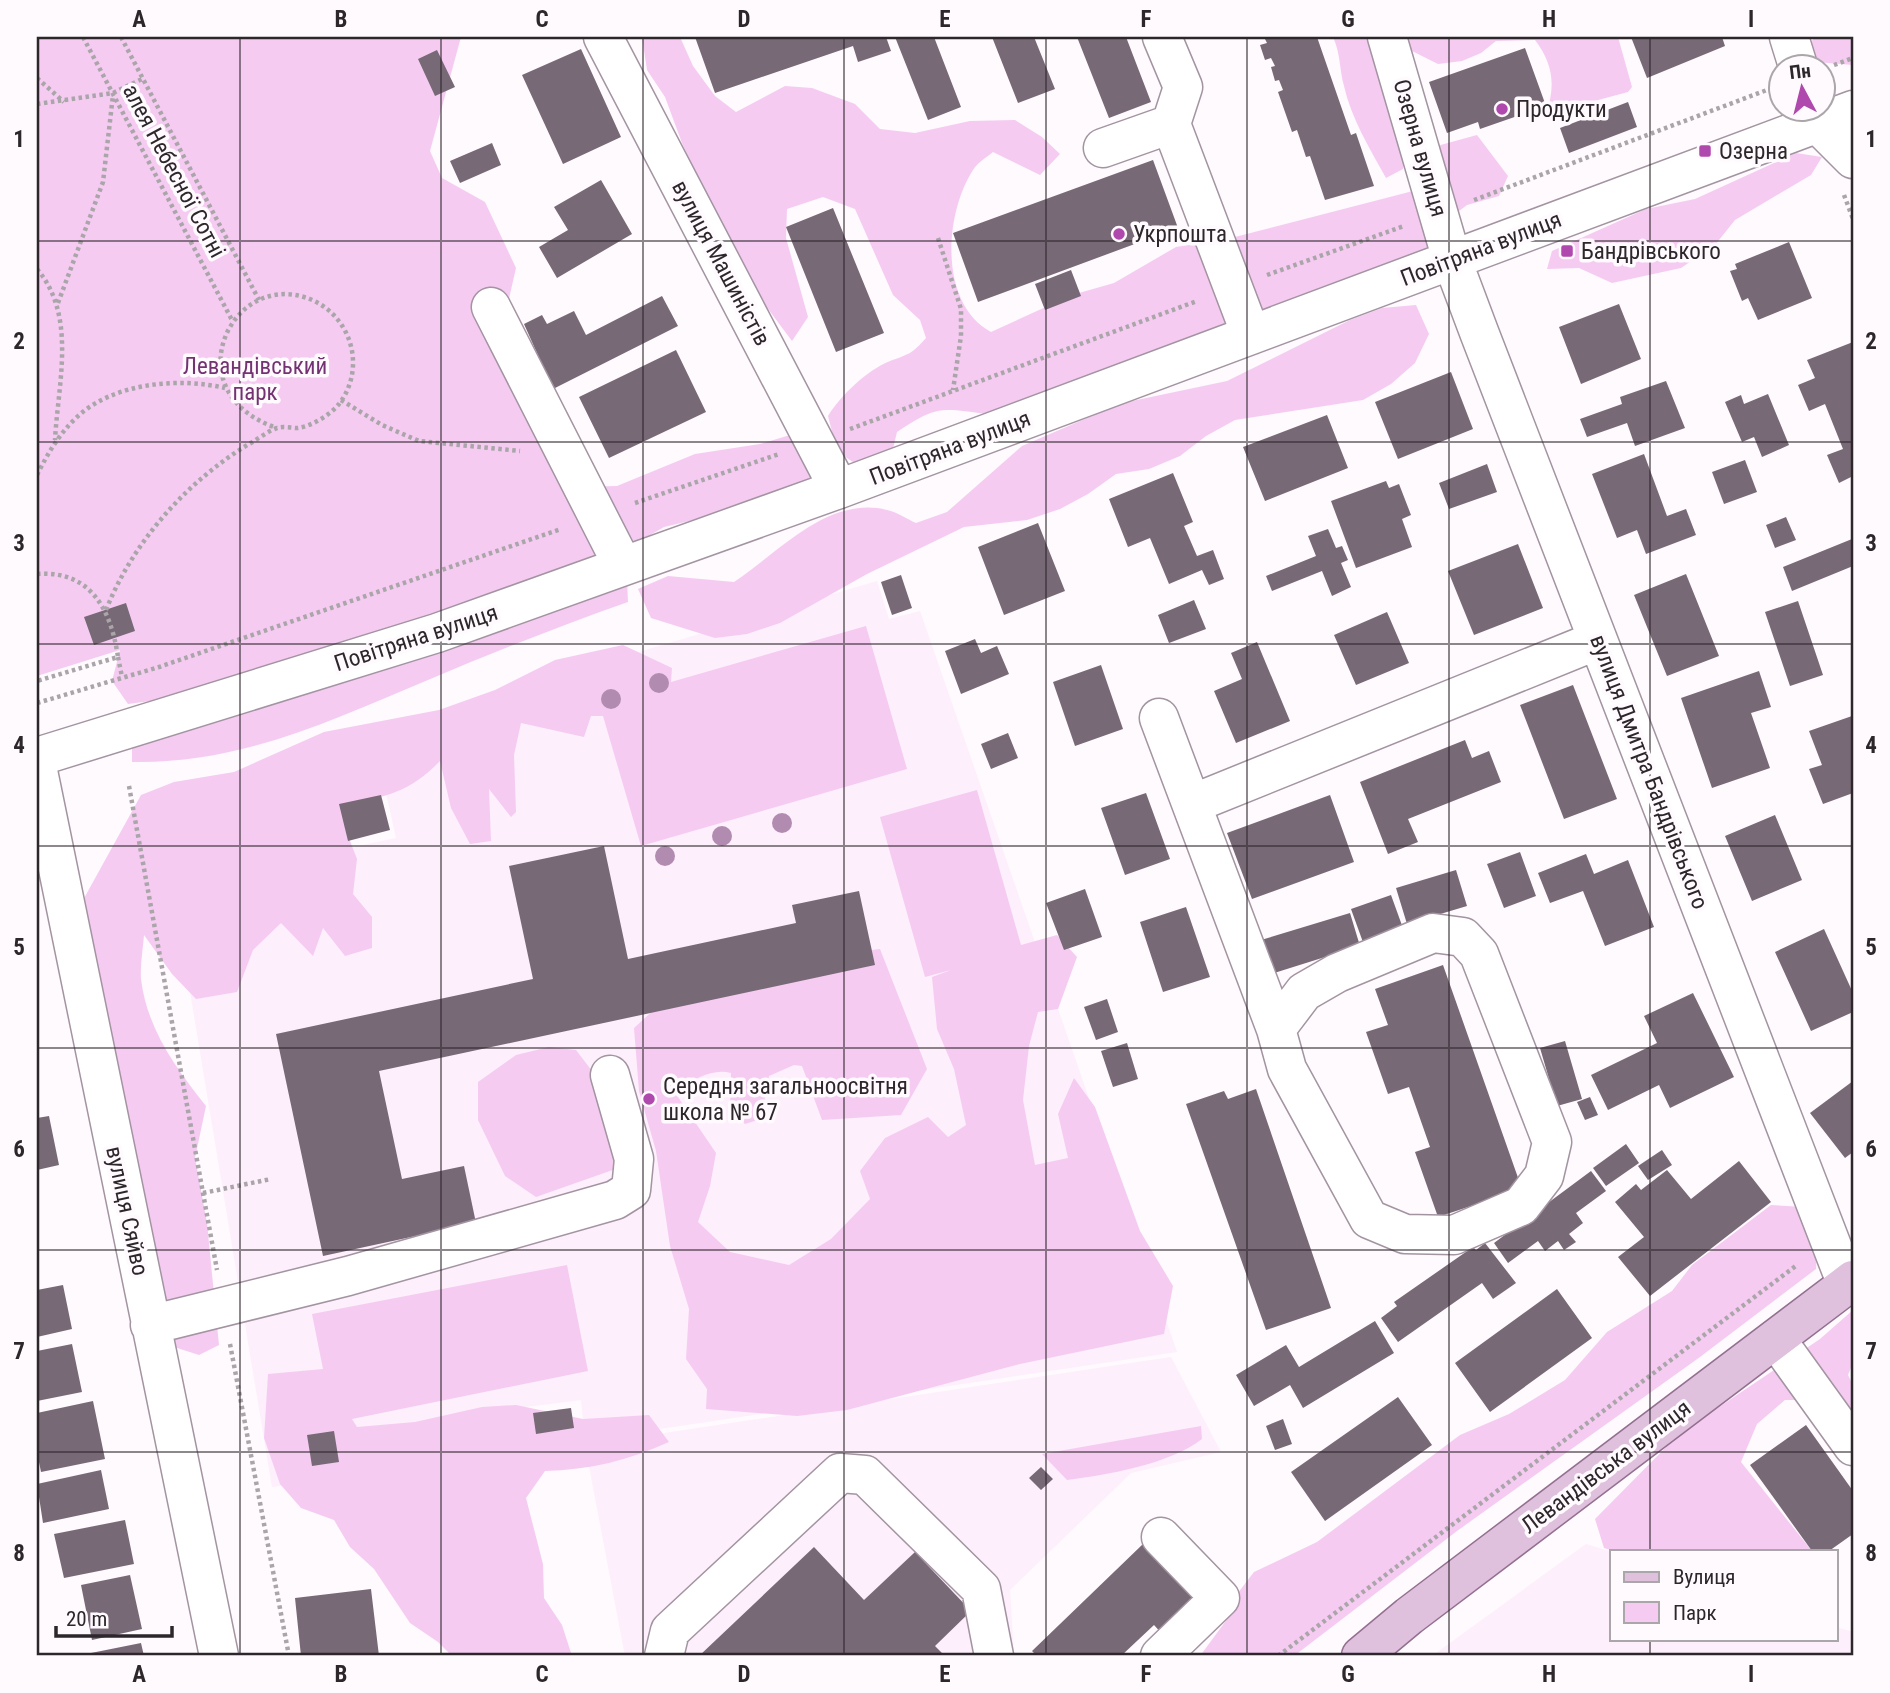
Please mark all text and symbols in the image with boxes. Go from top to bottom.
text: A [132,6,146,33]
text: B [335,6,347,33]
text: C [535,6,549,33]
text: D [738,6,751,33]
text: E [939,6,951,33]
text: F [1141,6,1152,33]
text: G [1341,6,1355,33]
text: H [1542,6,1556,33]
text: I [1748,6,1754,33]
north arrow [1768,52,1838,122]
text: Пн [1788,59,1812,84]
street label: Озерна вулиця [1388,76,1452,220]
street label: алея Небесної Сотні [117,80,231,262]
place label: Продукти [1516,96,1607,123]
marker: Продукти [1494,101,1510,117]
text: 1 [13,126,25,153]
text: 1 [1865,126,1877,153]
place label: Озерна [1719,138,1788,165]
marker: Озерна [1697,143,1713,159]
street label: вулиця Машиністів [666,176,776,350]
street label: Повітряна вулиця [1397,206,1565,292]
place label: Укрпошта [1133,221,1227,248]
marker: Укрпошта [1111,226,1127,242]
place label: Бандрівського [1581,238,1721,265]
marker: Бандрівського [1559,243,1575,259]
text: 2 [13,328,25,355]
text: 2 [1865,328,1877,355]
park label: Левандівський парк [183,353,327,406]
street label: Повітряна вулиця [866,405,1034,491]
text: 3 [13,530,25,557]
text: 3 [1865,530,1877,557]
street label: Повітряна вулиця [331,599,501,677]
street label: вулиця Дмитра Бандрівського [1584,631,1714,913]
text: 4 [13,732,25,759]
text: 4 [1865,732,1877,759]
text: 5 [13,934,25,961]
text: 5 [1865,934,1877,961]
place label: Середня загальноосвітня школа № 67 [663,1073,908,1126]
marker: Середня загальноосвітня школа № 67 [641,1091,657,1107]
text: 6 [13,1136,25,1163]
text: 6 [1865,1136,1877,1163]
street label: вулиця Сяйво [100,1144,154,1278]
text: 7 [13,1338,25,1365]
text: 7 [1865,1338,1877,1365]
street label: Левандівська вулиця [1516,1395,1696,1539]
text: 8 [13,1540,25,1567]
text: 8 [1865,1540,1877,1567]
legend [1610,1550,1838,1640]
text: Вулиця [1673,1565,1735,1589]
scale bar [56,1595,172,1639]
text: Парк [1673,1601,1717,1625]
text: 20 m [66,1607,107,1631]
text: A [132,1661,146,1688]
text: B [335,1661,347,1688]
text: C [535,1661,549,1688]
text: D [738,1661,751,1688]
text: E [939,1661,951,1688]
text: F [1141,1661,1152,1688]
text: G [1341,1661,1355,1688]
text: H [1542,1661,1556,1688]
text: I [1748,1661,1754,1688]

